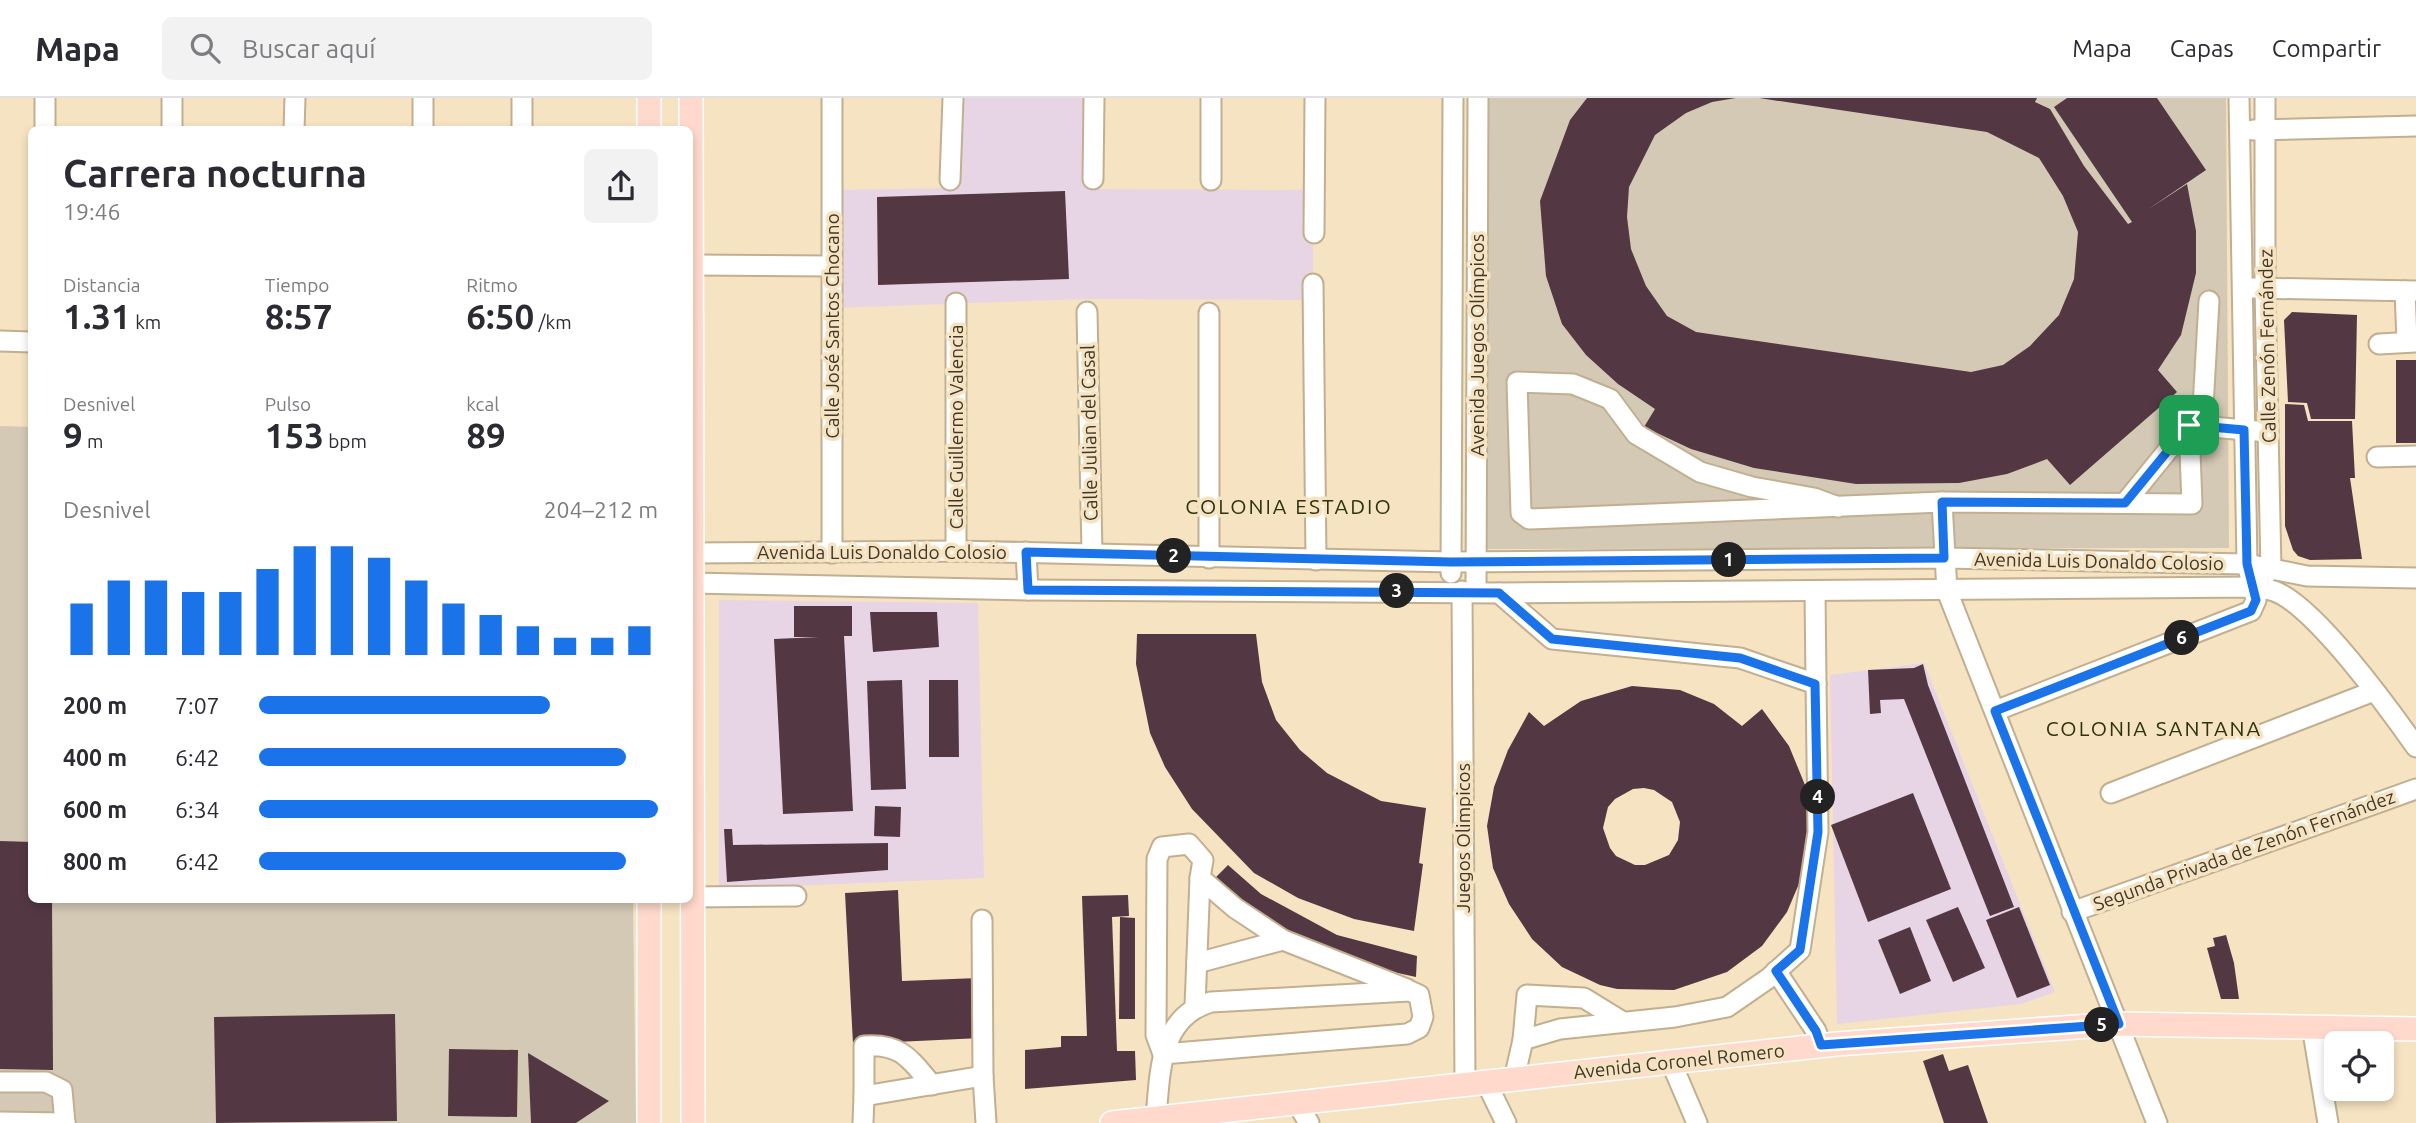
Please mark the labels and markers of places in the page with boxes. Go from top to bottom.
pin [2159,395,2219,455]
pin: 2 [1156,538,1192,574]
pin: 1 [1712,542,1746,578]
pin: 3 [1380,574,1414,608]
pin: 6 [2164,620,2200,656]
pin: 4 [1800,780,1836,814]
pin: 5 [2084,1007,2120,1042]

